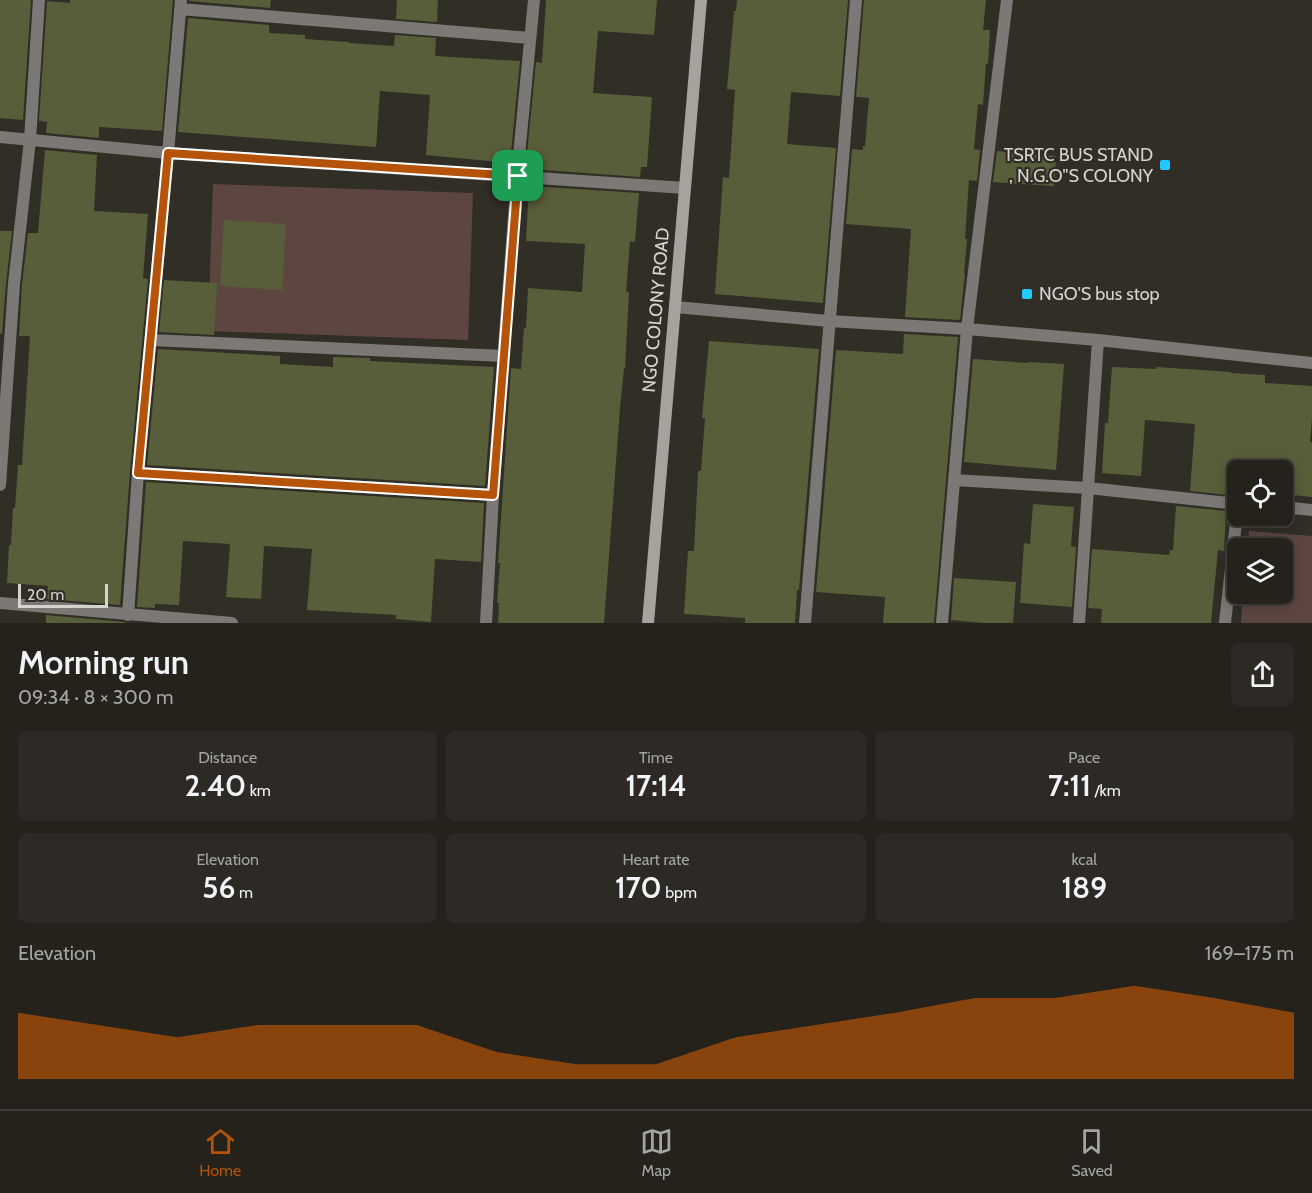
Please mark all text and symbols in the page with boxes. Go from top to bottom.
place label: TSRTC BUS STAND , N.G.O"S COLONY [1004,144,1154,187]
pin [492,150,543,201]
marker: TSRTC BUS STAND , N.G.O"S COLONY [1158,158,1172,172]
icon: arrive [501,159,534,192]
street label: NGO COLONY ROAD [638,227,674,393]
place label: NGO'S bus stop [1039,283,1160,305]
marker: NGO'S bus stop [1020,287,1034,301]
map controls [1227,460,1293,604]
button: locate [1227,460,1293,526]
button: layers [1227,538,1293,604]
scale bar [18,581,108,608]
text: 20 m [27,585,64,604]
text: Morning run [18,642,189,682]
button: share [1231,643,1294,706]
text: 09:34 · 8 × 300 m [18,685,174,709]
text: Distance [198,748,257,767]
text: Time [639,748,673,767]
text: Pace [1068,748,1100,767]
text: 2.40 [184,767,246,804]
text: 17:14 [625,767,687,804]
text: 7:11 [1048,767,1091,804]
text: km [246,781,271,800]
text: /km [1091,781,1121,800]
text: Elevation [196,850,259,869]
text: Heart rate [623,850,689,869]
text: kcal [1072,850,1097,869]
text: 56 [202,869,235,906]
text: 170 [615,869,662,906]
text: 189 [1061,869,1107,906]
text: m [235,883,253,902]
text: bpm [662,883,697,902]
text: Elevation [18,941,96,965]
text: 169–175 m [1205,941,1294,965]
tab: Home [199,1125,241,1180]
tab: Map [640,1125,673,1180]
tab: Saved [1071,1125,1113,1180]

